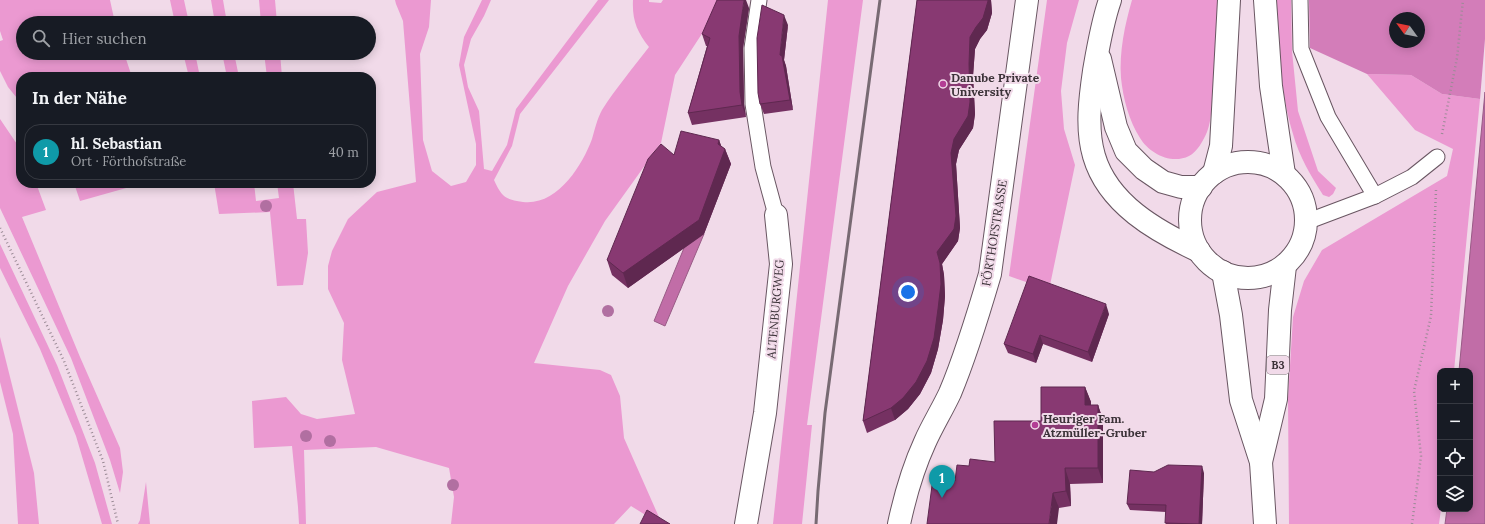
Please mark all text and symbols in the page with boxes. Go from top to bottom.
north arrow [1389,12,1425,48]
search box [16,16,376,60]
icon: search [30,27,52,49]
text: Hier suchen [62,29,146,48]
place label: Danube Private University [951,70,1040,99]
marker: Danube Private University [938,79,948,89]
text: In der Nähe [32,87,127,109]
text: hl. Sebastian [71,134,162,153]
text: 1 [43,144,49,161]
text: 40 m [329,144,359,161]
text: Ort · Förthofstraße [71,153,186,170]
street label: FÖRTHOFSTRASSE [978,179,1010,287]
street label: ALTENBURGWEG [763,259,787,360]
your location [898,282,918,302]
road number: B3 [1267,356,1289,374]
map controls [1437,368,1473,512]
button: + [1437,368,1473,404]
button: − [1437,404,1473,440]
place label: Heuriger Fam. Atzmüller-Gruber [1043,411,1147,440]
marker: Heuriger Fam. Atzmüller-Gruber [1030,420,1040,430]
button: locate [1437,440,1473,476]
pin: 1 [929,465,955,498]
button: layers [1437,476,1473,512]

